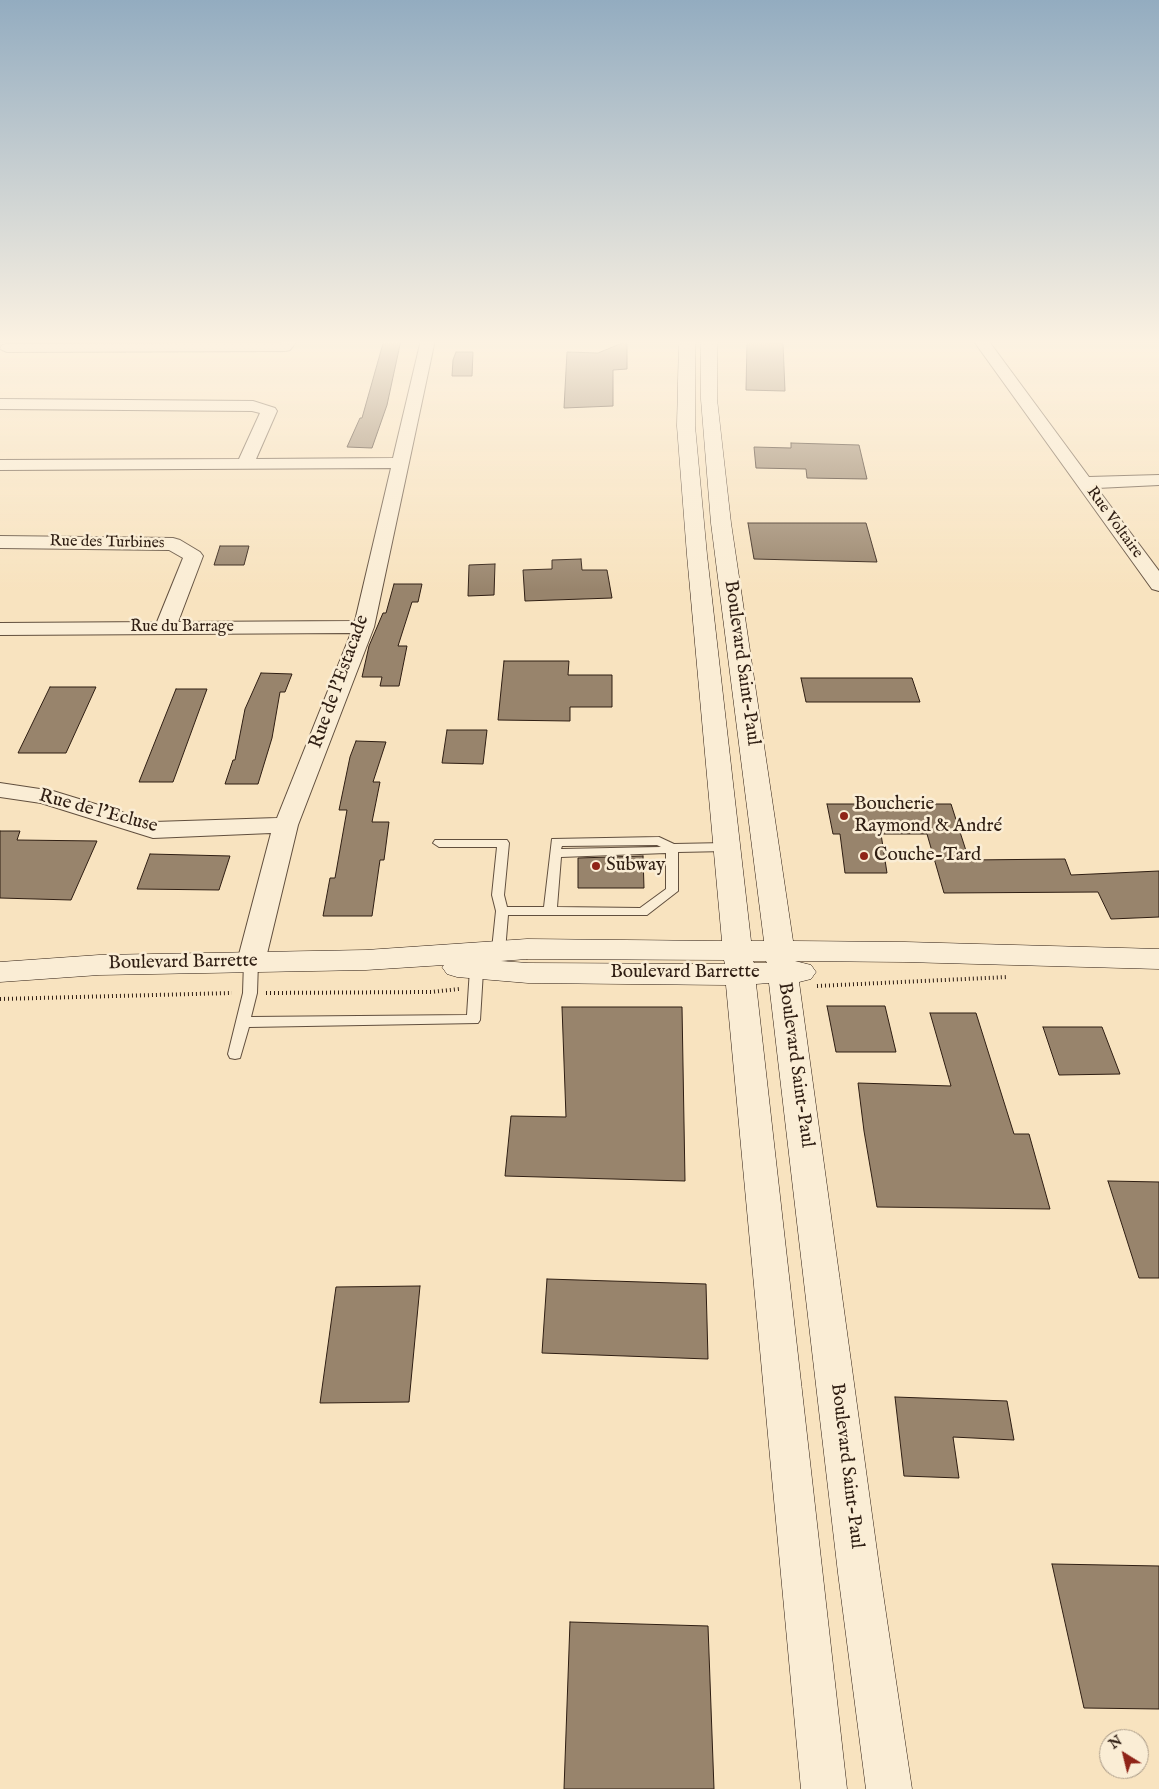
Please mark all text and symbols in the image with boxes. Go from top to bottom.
street label: Rue Voltaire [1082,484,1146,562]
street label: Rue des Turbines [49,532,165,554]
street label: Boulevard Saint-Paul [718,579,764,747]
street label: Rue de l'Estacade [305,612,375,752]
street label: Rue du Barrage [130,618,234,638]
street label: Rue de l'Ecluse [36,785,160,839]
place label: Boucherie Raymond & André [854,794,1002,838]
marker: Boucherie Raymond & André [838,810,850,822]
place label: Couche-Tard [874,845,981,867]
marker: Couche-Tard [858,850,870,862]
place label: Subway [606,855,665,877]
marker: Subway [590,860,602,872]
street label: Boulevard Barrette [108,950,258,976]
street label: Boulevard Barrette [610,962,760,984]
street label: Boulevard Saint-Paul [772,981,818,1149]
street label: Boulevard Saint-Paul [825,1382,867,1550]
north arrow [1099,1729,1149,1779]
text: N [1106,1732,1126,1754]

